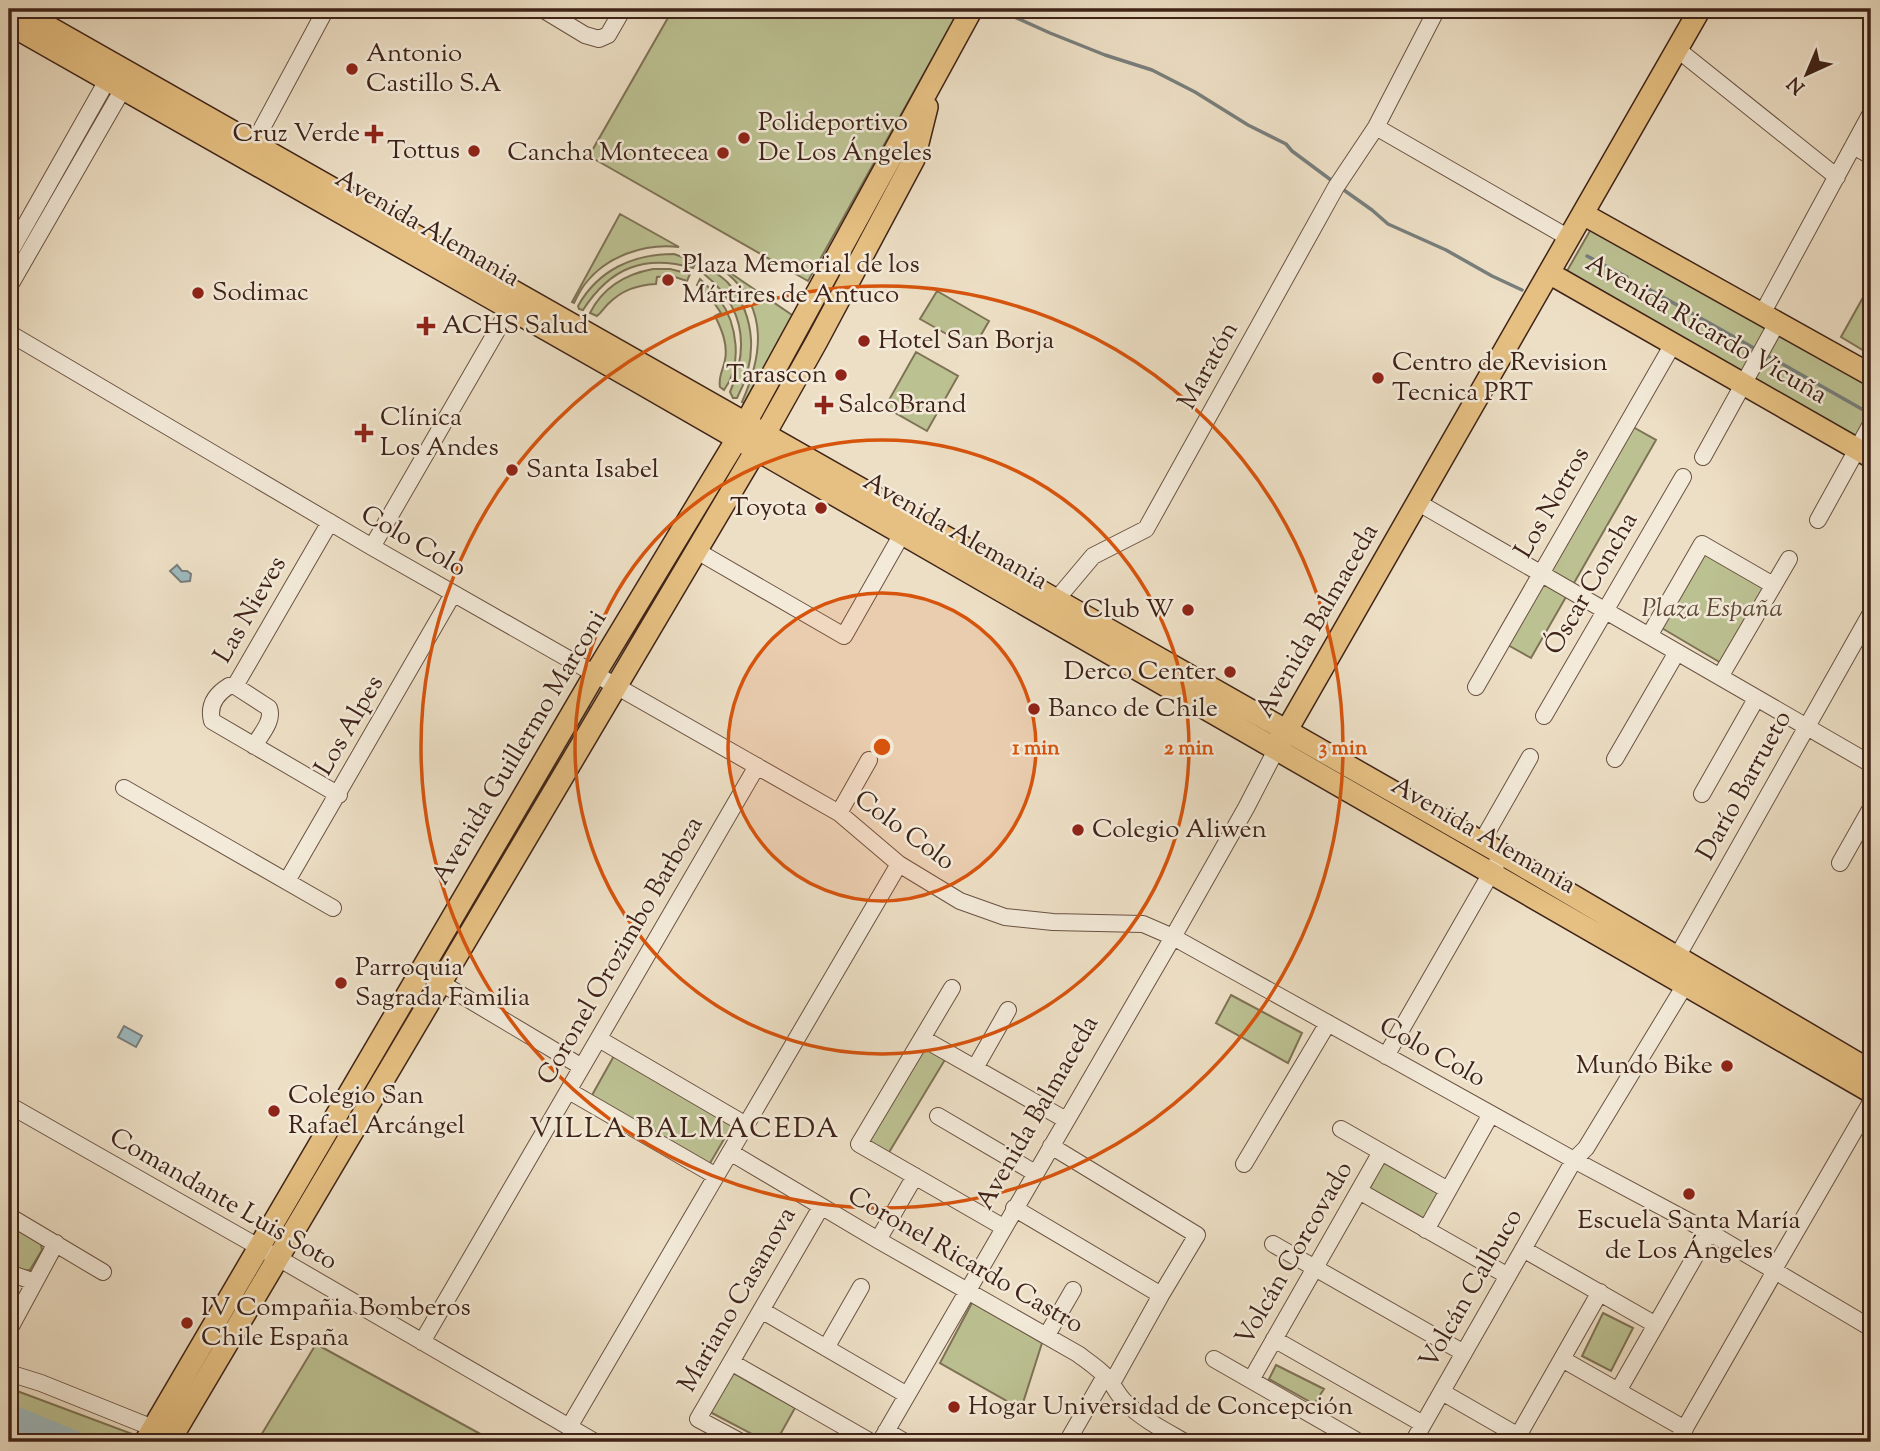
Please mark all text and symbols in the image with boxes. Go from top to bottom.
place label: Antonio Castillo S.A [366,36,502,103]
north arrow [1772,38,1842,108]
marker: Antonio Castillo S.A [344,61,360,77]
text: N [1782,69,1812,99]
place label: Polideportivo De Los Ángeles [758,105,932,172]
place label: Cruz Verde [232,116,360,153]
marker: Cruz Verde [366,126,382,142]
marker: Polideportivo De Los Ángeles [736,130,752,146]
place label: Tottus [387,133,460,170]
place label: Cancha Montecea [507,135,709,172]
marker: Tottus [466,143,482,159]
marker: Cancha Montecea [715,145,731,161]
street label: Avenida Alemania [328,161,526,297]
street label: Avenida Ricardo Vicuña [1578,246,1834,414]
place label: Plaza Memorial de los Mártires de Antuco [682,247,920,314]
marker: Plaza Memorial de los Mártires de Antuco [660,272,676,288]
place label: Sodimac [212,275,309,312]
marker: Sodimac [190,285,206,301]
place label: ACHS Salud [442,308,589,345]
street label: Maratón [1170,315,1248,417]
marker: ACHS Salud [416,316,436,336]
place label: Hotel San Borja [878,323,1054,360]
marker: Hotel San Borja [856,333,872,349]
place label: Centro de Revision Tecnica PRT [1392,345,1608,412]
place label: Tarascon [726,357,827,394]
marker: Tarascon [833,367,849,383]
marker: Centro de Revision Tecnica PRT [1370,370,1386,386]
place label: SalcoBrand [838,387,967,424]
marker: SalcoBrand [816,397,832,413]
place label: Clínica Los Andes [380,400,499,467]
marker: Clínica Los Andes [354,423,374,443]
street label: Los Notros [1506,440,1600,566]
place label: Santa Isabel [526,452,659,489]
marker: Santa Isabel [504,462,520,478]
street label: Avenida Alemania [856,464,1054,600]
place label: Toyota [730,490,807,527]
street label: Colo Colo [353,497,473,587]
marker: Toyota [813,500,829,516]
street label: Óscar Concha [1536,506,1648,662]
street label: Avenida Balmaceda [1247,517,1389,725]
street label: Las Nieves [205,550,297,670]
park label: Plaza España [1641,591,1783,628]
place label: Club W [1083,592,1174,629]
marker: Club W [1180,602,1196,618]
street label: Avenida Guillermo Marconi [423,604,617,892]
place label: Derco Center [1064,654,1216,691]
marker: Derco Center [1222,664,1238,680]
street label: Los Alpes [306,669,394,783]
place label: Banco de Chile [1048,691,1218,728]
marker: Banco de Chile [1026,701,1042,717]
street label: Darío Barrueto [1688,704,1802,868]
text: 1 min [1012,734,1060,764]
text: 2 min [1164,734,1215,764]
text: 3 min [1319,734,1368,764]
centre of rings [870,735,894,759]
street label: Avenida Alemania [1384,768,1582,904]
street label: Colo Colo [846,782,962,880]
street label: Coronel Orozimbo Barboza [529,810,713,1092]
place label: Colegio Aliwen [1092,812,1267,849]
marker: Colegio Aliwen [1070,822,1086,838]
place label: Parroquia Sagrada Familia [355,950,530,1017]
marker: Parroquia Sagrada Familia [333,975,349,991]
street label: Avenida Balmaceda [967,1009,1109,1217]
street label: Colo Colo [1372,1009,1492,1097]
place label: Mundo Bike [1576,1048,1713,1085]
marker: Mundo Bike [1719,1058,1735,1074]
place label: Colegio San Rafael Arcángel [288,1078,465,1145]
marker: Colegio San Rafael Arcángel [266,1103,282,1119]
district label: VILLA BALMACEDA [530,1110,840,1150]
street label: Comandante Luis Soto [102,1120,344,1280]
street label: Volcán Corcovado [1227,1155,1363,1353]
street label: Coronel Ricardo Castro [840,1178,1090,1344]
marker: Escuela Santa María de Los Ángeles [1681,1186,1697,1202]
street label: Mariano Casanova [670,1200,806,1400]
street label: Volcán Calbuco [1411,1202,1533,1376]
place label: Escuela Santa María de Los Ángeles [1577,1203,1801,1270]
place label: IV Compañia Bomberos Chile España [201,1290,471,1357]
marker: IV Compañia Bomberos Chile España [179,1315,195,1331]
place label: Hogar Universidad de Concepción [968,1389,1353,1426]
marker: Hogar Universidad de Concepción [946,1399,962,1415]

